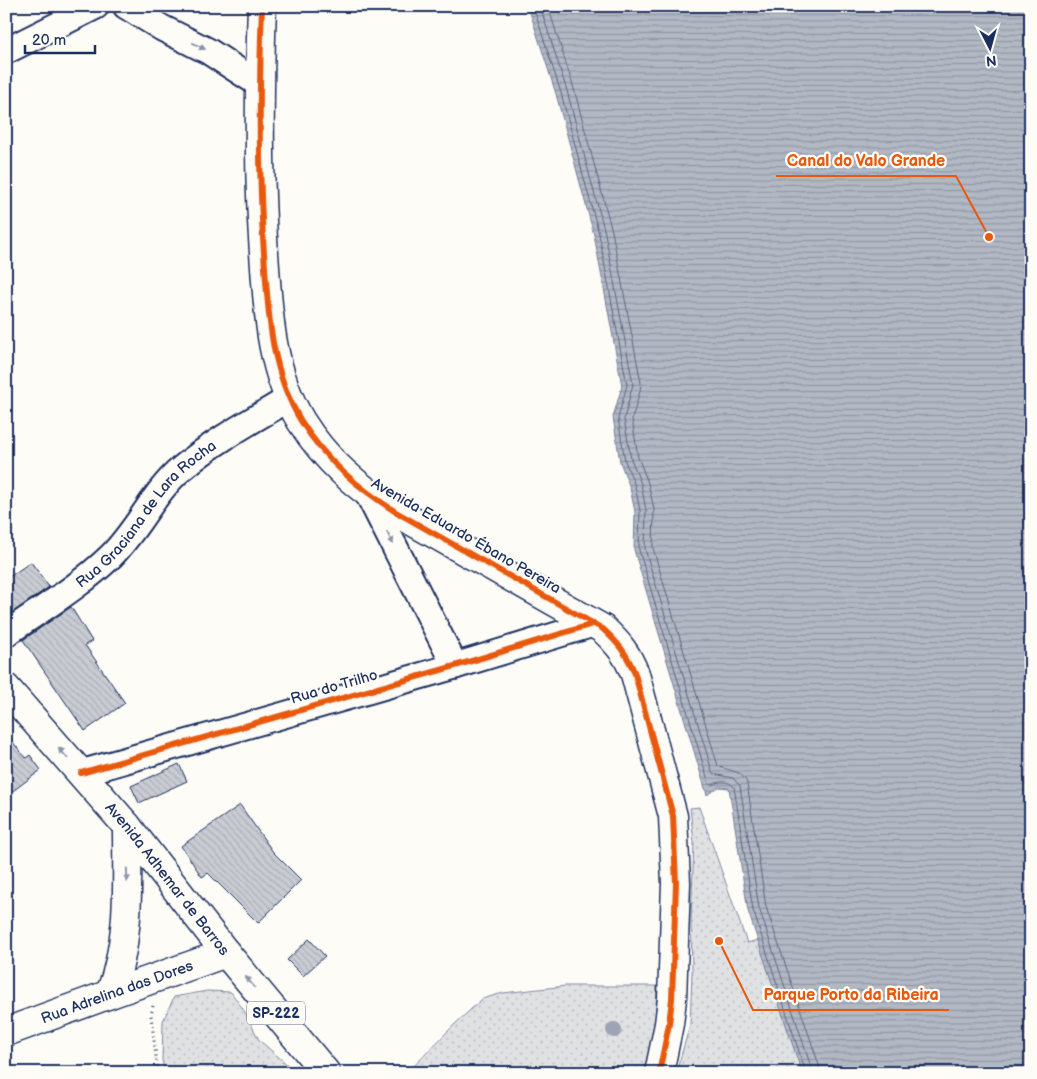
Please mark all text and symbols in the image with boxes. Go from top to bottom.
scale bar [25,22,95,54]
north arrow [964,22,1014,72]
text: 20 m [32,31,66,50]
one-way arrow [192,43,206,51]
text: N [985,51,997,69]
callout: Canal do Valo Grande [776,145,956,176]
text: Canal do Valo Grande [787,152,945,171]
street label: Rua Graciana de Lara Rocha [72,436,220,592]
street label: Avenida Eduardo Ébano Pereira [368,474,564,598]
one-way arrow [386,531,394,545]
street label: Rua do Trilho [288,666,380,708]
one-way arrow [57,747,69,759]
street label: Avenida Adhemar de Barros [101,798,234,960]
one-way arrow [123,867,131,883]
street label: Rua Adrelina das Dores [38,956,196,1028]
one-way arrow [244,975,255,988]
callout: Parque Porto da Ribeira [753,979,949,1010]
text: Parque Porto da Ribeira [763,986,939,1005]
road number: SP-222 [247,1001,305,1024]

